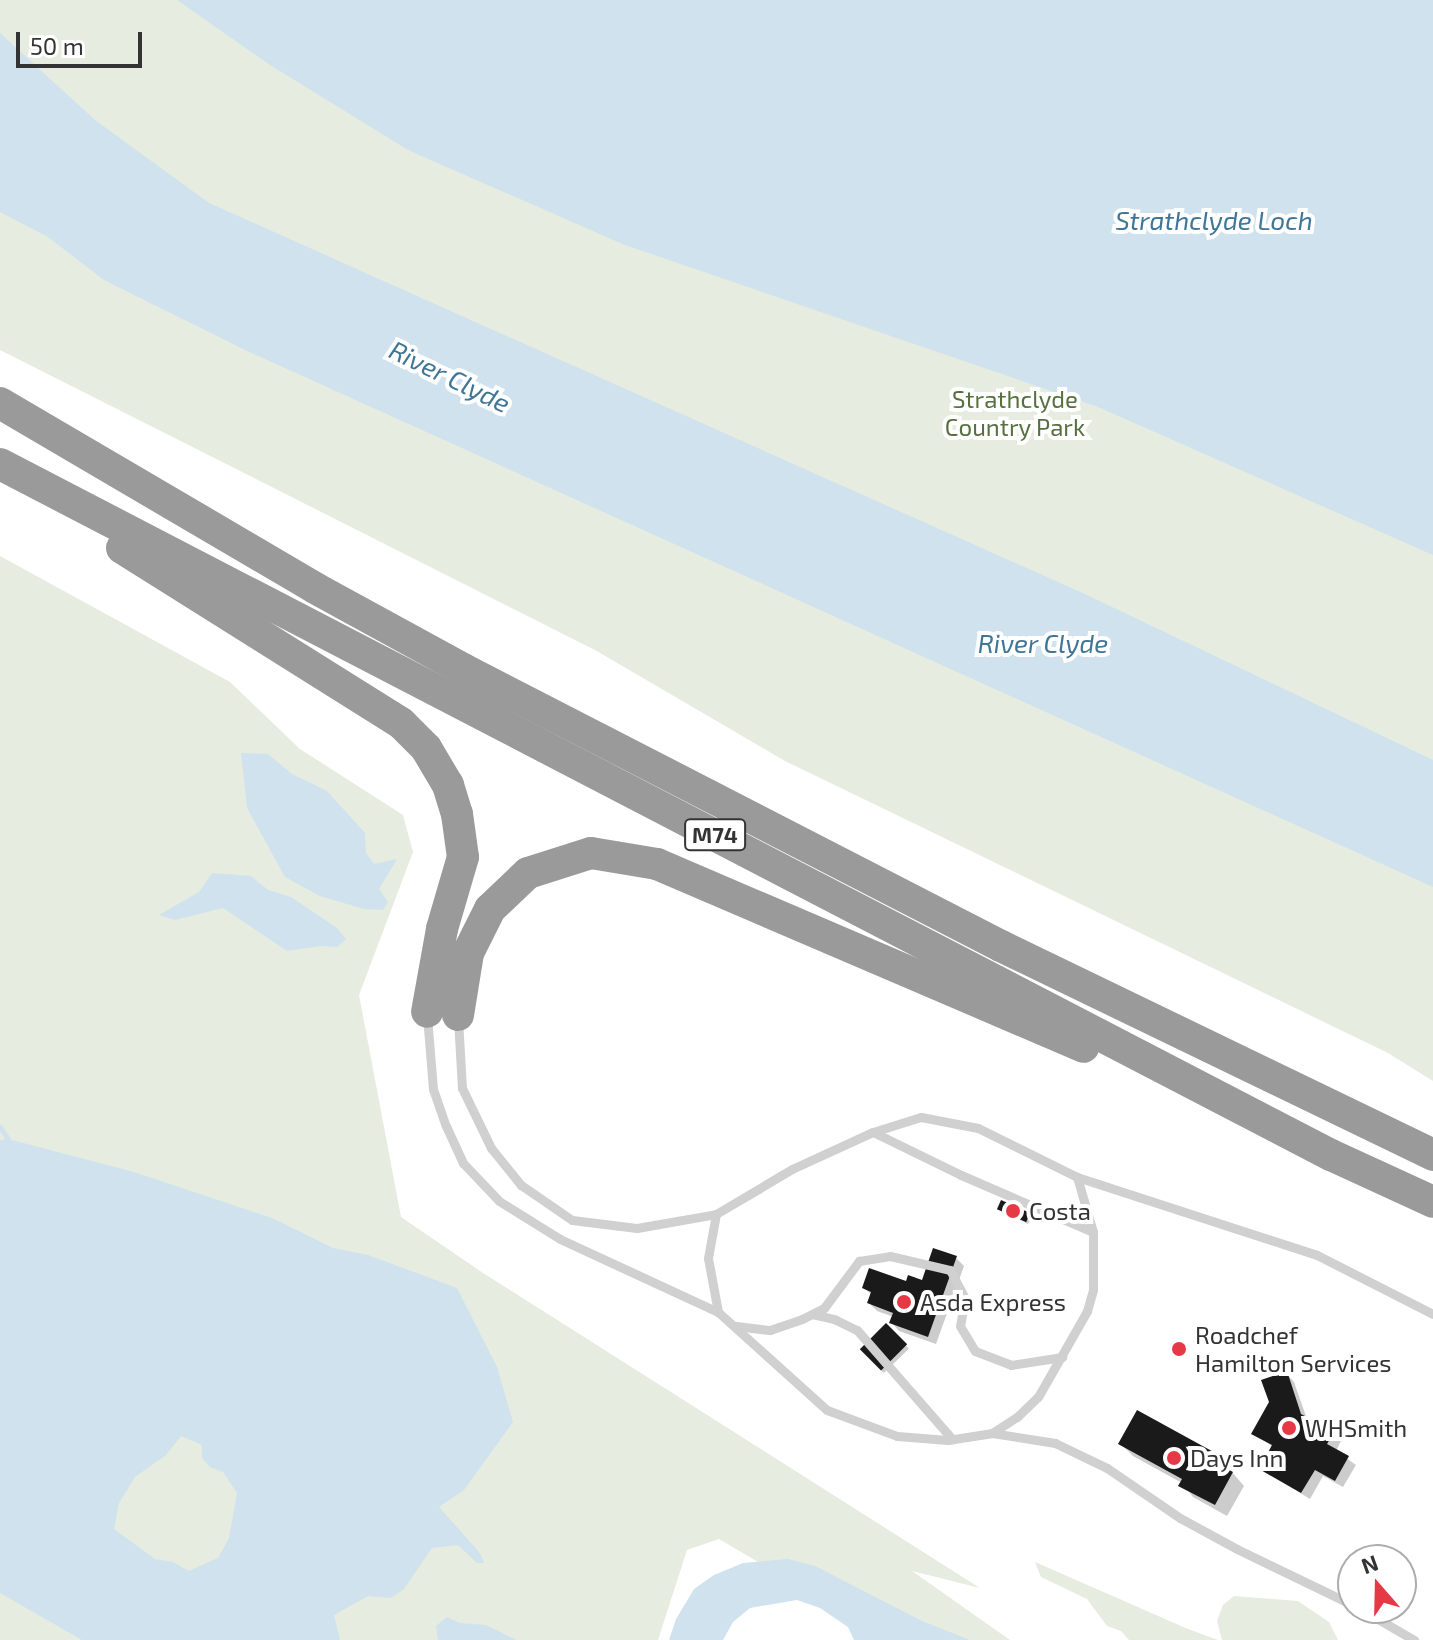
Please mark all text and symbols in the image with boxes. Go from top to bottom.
scale bar [20,16,146,66]
text: 50 m [30,31,84,60]
water label: Strathclyde Loch [1115,204,1313,236]
water label: River Clyde [384,333,516,419]
park label: Strathclyde Country Park [945,385,1085,441]
water label: River Clyde [977,627,1109,659]
road number: M74 [683,817,747,853]
place label: Costa [1029,1197,1091,1225]
marker: Costa [1004,1202,1022,1220]
place label: Asda Express [920,1288,1066,1316]
marker: Asda Express [895,1293,913,1311]
place label: Roadchef Hamilton Services [1195,1321,1391,1377]
marker: Roadchef Hamilton Services [1170,1340,1188,1358]
place label: WHSmith [1305,1414,1407,1442]
marker: WHSmith [1280,1419,1298,1437]
place label: Days Inn [1190,1444,1284,1472]
marker: Days Inn [1165,1449,1183,1467]
north arrow [1337,1544,1417,1624]
text: N [1358,1548,1381,1578]

